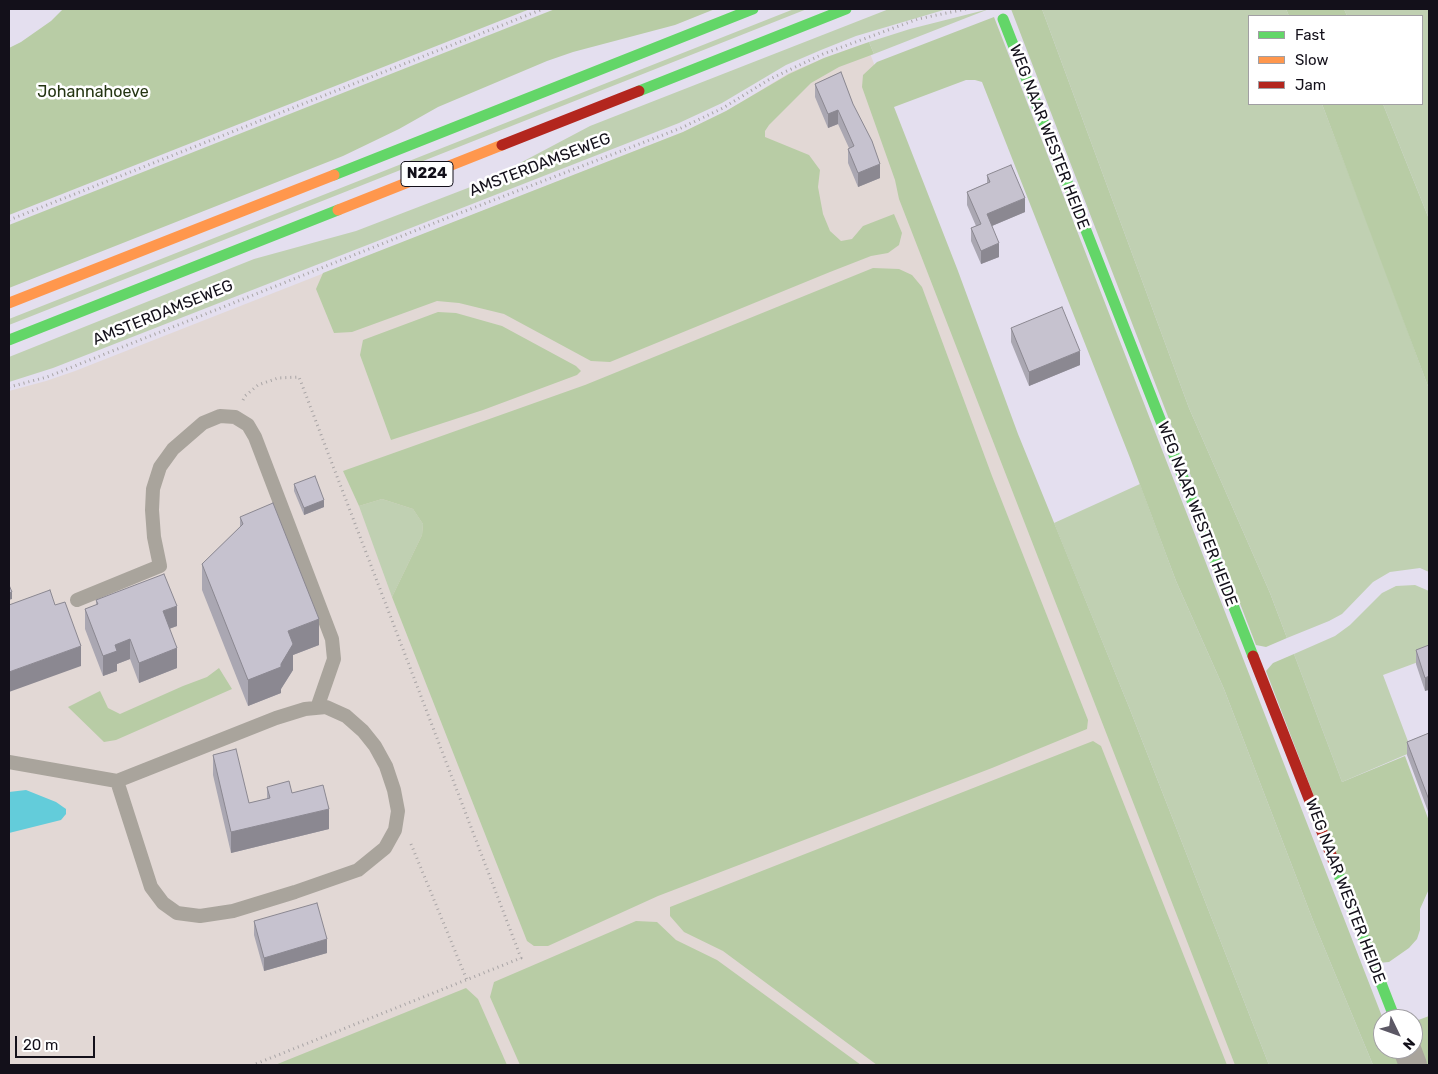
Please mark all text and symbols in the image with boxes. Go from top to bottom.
legend [1248,15,1423,105]
text: Fast [1295,26,1325,44]
street label: WEG NAAR WESTER HEIDE [1005,42,1093,232]
text: Slow [1295,51,1328,69]
text: Jam [1295,76,1326,94]
park label: Johannahoeve [37,82,149,102]
street label: AMSTERDAMSEWEG [467,129,613,201]
road number: N224 [401,162,453,186]
street label: AMSTERDAMSEWEG [90,276,236,350]
street label: WEG NAAR WESTER HEIDE [1153,419,1241,609]
street label: WEG NAAR WESTER HEIDE [1301,796,1389,986]
north arrow [1373,1009,1423,1059]
scale bar [18,1026,98,1058]
text: N [1399,1034,1418,1053]
text: 20 m [23,1036,58,1054]

